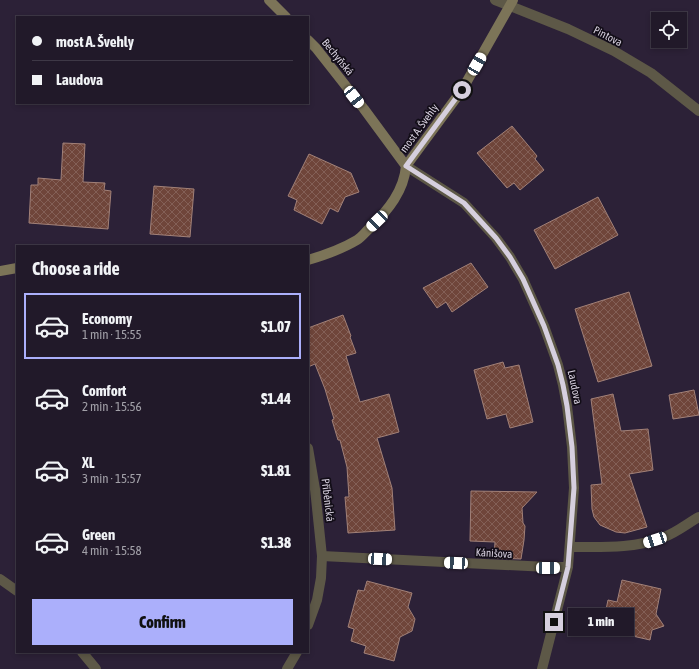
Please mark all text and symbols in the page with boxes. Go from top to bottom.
map controls [651,12,687,48]
button: locate [651,12,687,48]
street label: Pintova [592,24,624,48]
text: most A. Švehly [56,33,134,50]
street label: Bechyňská [320,36,356,78]
car [466,51,488,77]
text: Laudova [56,71,103,88]
route start [453,81,471,99]
car [342,84,366,110]
street label: most A. Švehly [397,101,441,155]
car [364,208,390,234]
text: Choose a ride [32,258,120,279]
icon: car [34,308,70,344]
text: Economy [82,310,132,327]
text: $1.07 [261,318,291,335]
text: 1 min · 15:55 [82,327,142,342]
street label: Laudova [566,369,584,405]
icon: car [34,380,70,416]
text: Comfort [82,382,126,399]
text: $1.44 [261,390,291,407]
text: 2 min · 15:56 [82,399,142,414]
icon: car [34,452,70,488]
text: XL [82,454,95,471]
text: $1.81 [261,462,291,479]
text: 3 min · 15:57 [82,471,142,486]
street label: Příběnická [319,478,337,522]
icon: car [34,524,70,560]
text: Green [82,526,115,543]
car [642,531,668,549]
text: $1.38 [261,534,291,551]
text: 4 min · 15:58 [82,543,142,558]
street label: Kánišova [475,546,513,560]
car [368,552,392,566]
car [444,556,468,570]
car [536,562,560,574]
button: Confirm [32,599,293,645]
callout: 1 min [568,608,634,636]
route end [545,613,563,631]
text: 1 min [588,614,614,629]

